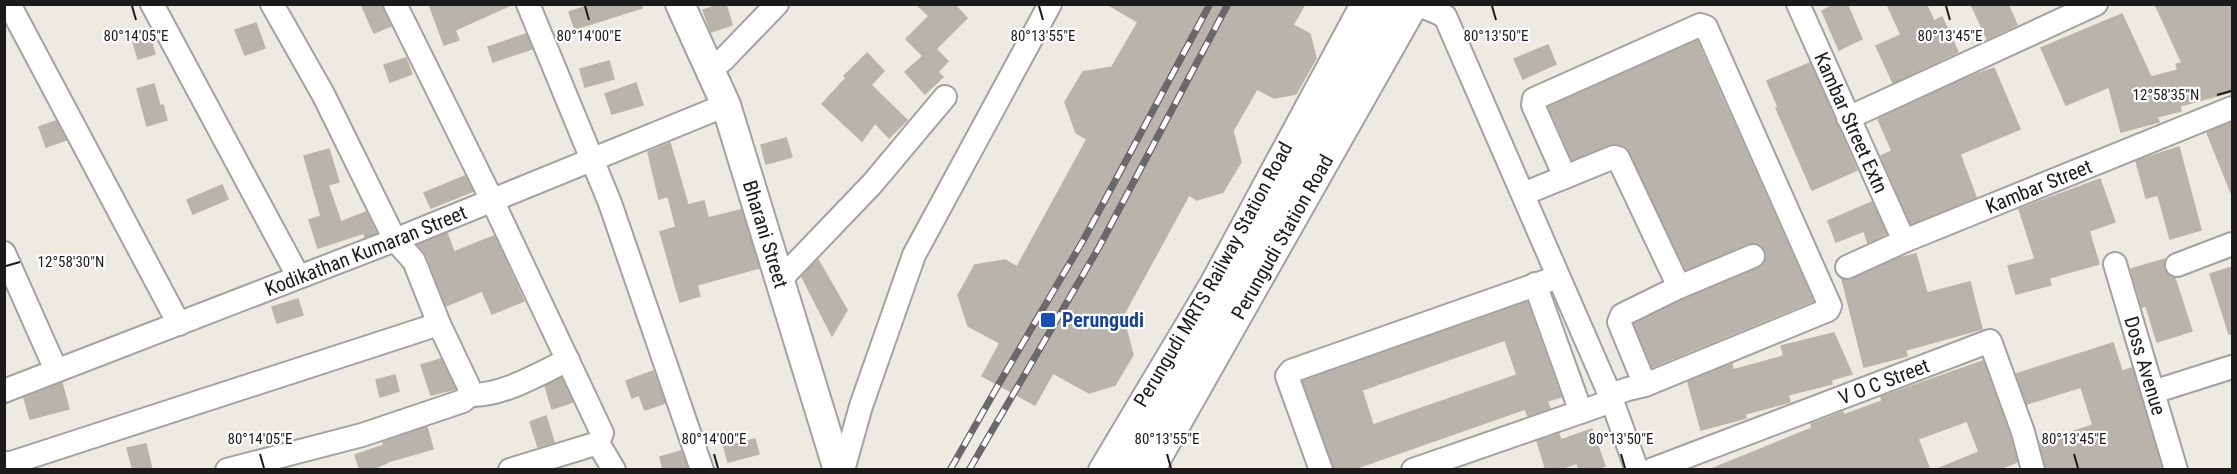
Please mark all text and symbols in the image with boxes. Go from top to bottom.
text: 80°14'05"E [104,27,168,45]
text: 80°14'00"E [557,27,621,45]
text: 80°13'55"E [1011,27,1075,45]
text: 80°13'50"E [1464,27,1528,45]
text: 80°13'45"E [1918,27,1982,45]
street label: Kambar Street Extn [1809,49,1893,197]
text: 12°58'35"N [2133,86,2199,104]
street label: Perungudi MRTS Railway Station Road [1129,138,1297,411]
street label: Perungudi Station Road [1226,150,1338,323]
street label: Kambar Street [1982,154,2095,219]
street label: Bharani Street [738,177,793,291]
street label: Kodikathan Kumaran Street [261,200,470,301]
text: 12°58'30"N [38,253,104,271]
place label: Perungudi [1062,308,1144,332]
marker: Perungudi [1039,311,1057,329]
street label: Doss Avenue [2119,313,2171,418]
street label: V O C Street [1835,353,1933,410]
text: 80°14'05"E [228,430,292,448]
text: 80°14'00"E [682,430,746,448]
text: 80°13'55"E [1135,430,1199,448]
text: 80°13'50"E [1589,430,1653,448]
text: 80°13'45"E [2042,430,2106,448]

